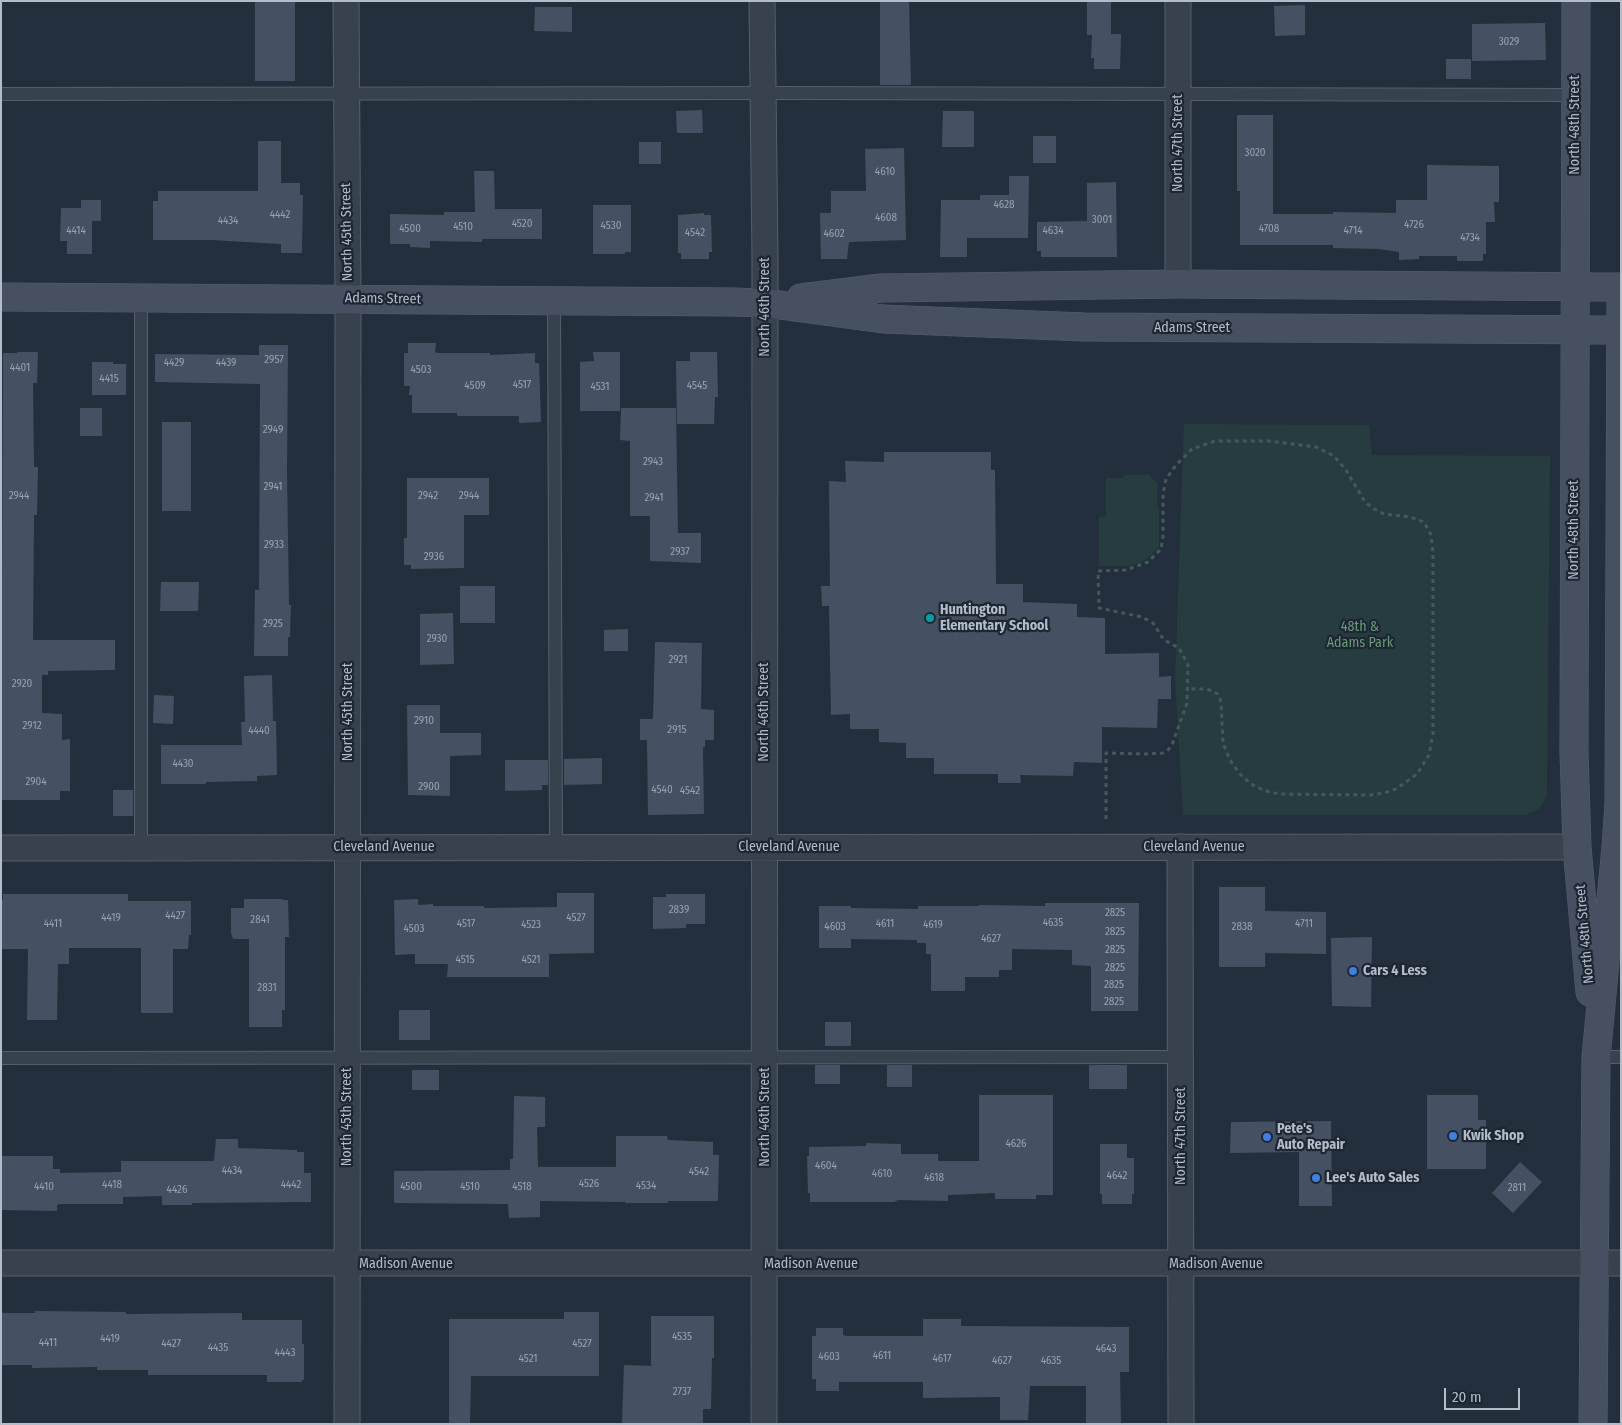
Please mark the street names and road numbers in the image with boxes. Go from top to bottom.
street label: North 48th Street [1567,75,1583,175]
street label: North 47th Street [1170,94,1186,192]
street label: North 45th Street [338,183,356,281]
street label: North 46th Street [757,257,773,357]
street label: Adams Street [345,290,421,308]
street label: Adams Street [1154,320,1230,336]
street label: North 48th Street [1566,480,1582,580]
street label: North 46th Street [756,662,772,762]
street label: North 45th Street [340,663,356,761]
street label: Cleveland Avenue [333,839,435,855]
street label: Cleveland Avenue [738,839,840,855]
street label: Cleveland Avenue [1143,839,1245,855]
street label: North 48th Street [1572,884,1598,984]
street label: North 46th Street [757,1067,773,1167]
street label: North 45th Street [339,1068,355,1166]
street label: North 47th Street [1173,1087,1189,1185]
street label: Madison Avenue [359,1256,453,1272]
street label: Madison Avenue [764,1256,858,1272]
street label: Madison Avenue [1169,1256,1263,1272]

